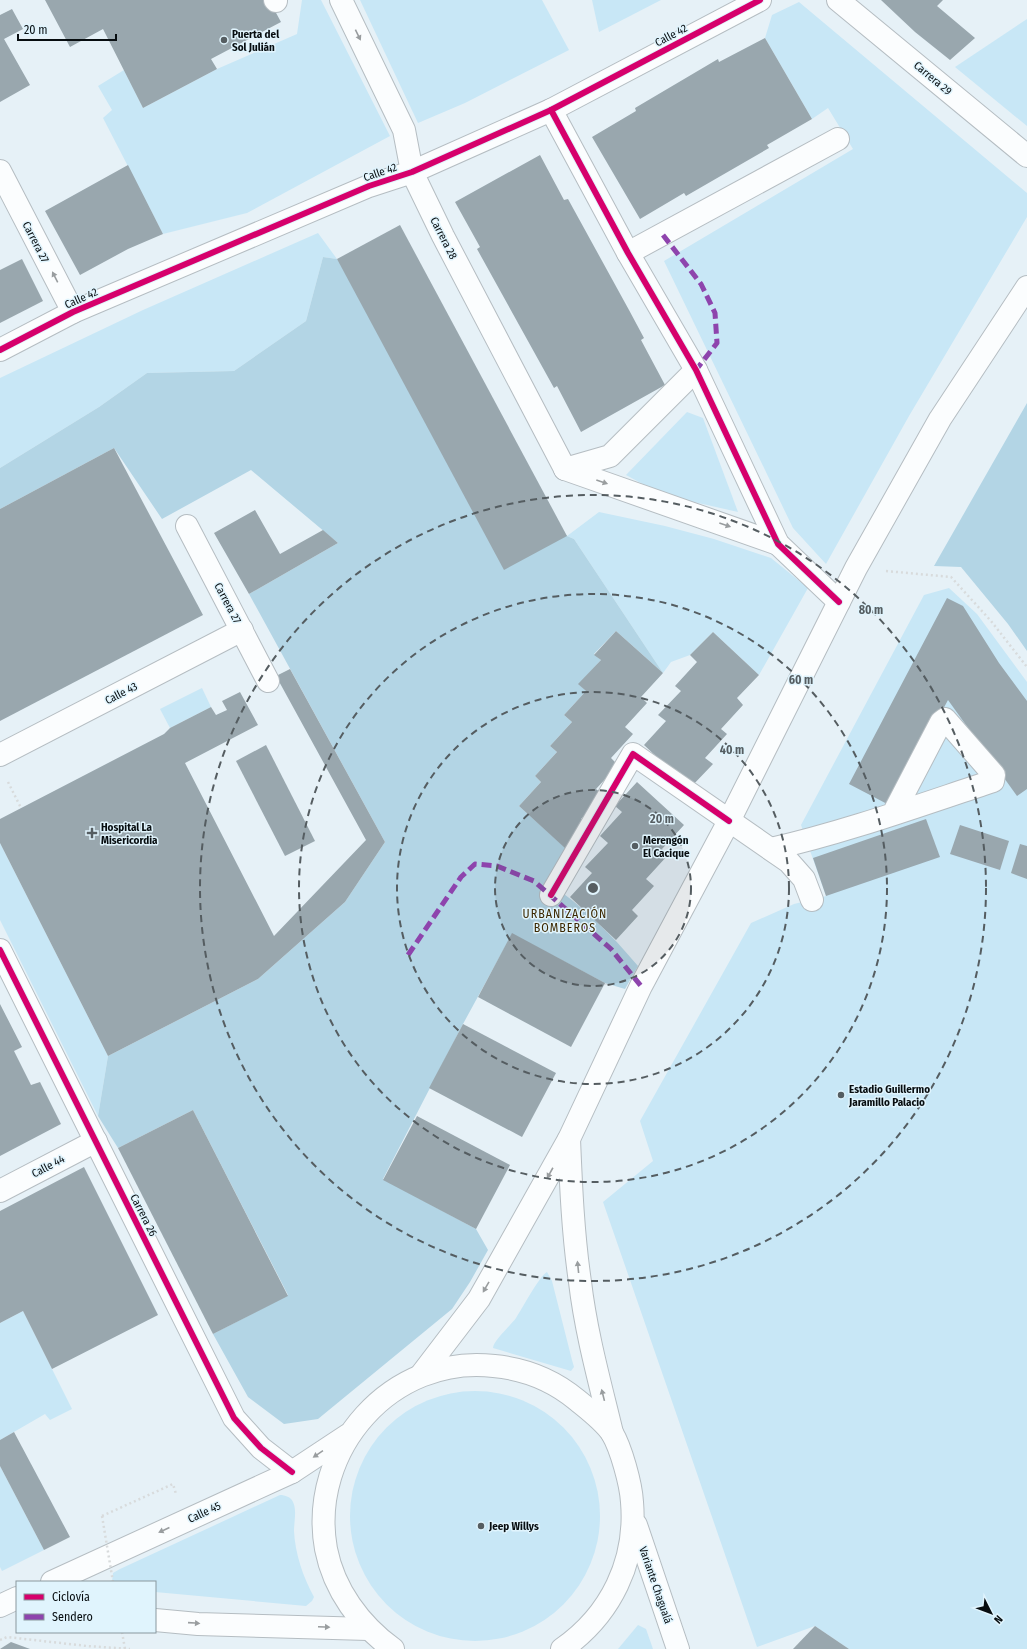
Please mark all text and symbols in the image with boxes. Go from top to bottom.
scale bar [18,16,116,42]
street label: Calle 42 [653,22,690,49]
text: 20 m [24,23,48,37]
place label: Puerta del Sol Julián [232,28,280,54]
one-way arrow [355,29,361,41]
marker: Puerta del Sol Julián [219,35,229,45]
street label: Carrera 29 [911,59,954,98]
street label: Calle 42 [362,161,399,184]
street label: Carrera 28 [427,215,460,262]
street label: Carrera 27 [20,220,52,265]
one-way arrow [52,272,58,283]
street label: Calle 42 [63,285,100,311]
one-way arrow [596,480,608,486]
one-way arrow [719,523,731,529]
street label: Carrera 27 [211,581,244,626]
text: 80 m [859,603,883,617]
text: 60 m [789,673,813,687]
street label: Calle 43 [103,680,140,707]
text: 40 m [720,743,744,757]
text: 20 m [649,812,674,826]
place label: Hospital La Misericordia [101,821,158,847]
marker: Hospital La Misericordia [86,827,98,839]
place label: Merengón El Cacique [643,834,690,860]
marker: Merengón El Cacique [630,841,640,851]
centre of rings [586,881,600,895]
district label: URBANIZACIÓN BOMBEROS [523,906,607,935]
place label: Estadio Guillermo Jaramillo Palacio [848,1083,930,1109]
marker: Estadio Guillermo Jaramillo Palacio [836,1090,846,1100]
street label: Calle 44 [30,1152,67,1180]
one-way arrow [546,1168,553,1179]
street label: Carrera 26 [127,1192,160,1239]
one-way arrow [575,1261,581,1273]
one-way arrow [482,1281,489,1293]
one-way arrow [599,1389,605,1401]
one-way arrow [312,1451,324,1458]
street label: Calle 45 [186,1499,223,1526]
place label: Jeep Willys [488,1520,539,1533]
marker: Jeep Willys [476,1521,486,1531]
one-way arrow [158,1528,170,1534]
street label: Variante Chagualá [636,1545,675,1625]
legend [16,1581,156,1633]
text: Ciclovía [52,1590,90,1604]
north arrow [971,1593,1011,1633]
text: Sendero [52,1610,93,1624]
text: N [991,1613,1005,1626]
one-way arrow [188,1620,200,1627]
one-way arrow [318,1624,331,1630]

